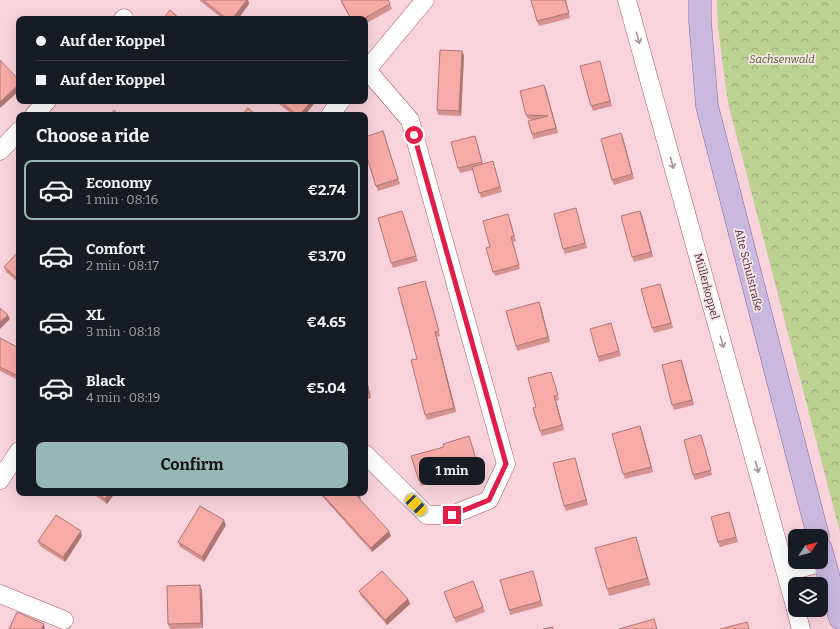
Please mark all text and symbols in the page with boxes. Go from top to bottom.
one-way arrow [635,31,642,44]
text: Auf der Koppel [60,32,165,50]
park label: Sachsenwald [749,53,815,66]
text: Auf der Koppel [60,71,165,89]
text: Choose a ride [36,125,149,147]
route start [405,126,423,144]
one-way arrow [669,156,677,169]
icon: car [38,172,74,208]
text: Economy [86,174,152,192]
text: €2.74 [308,181,346,199]
text: 1 min · 08:16 [86,192,158,207]
street label: Alte Schulstraße [732,228,765,313]
icon: car [38,238,74,274]
text: Comfort [86,240,145,258]
text: €3.70 [308,247,346,265]
street label: Müllerkoppel [691,252,722,321]
text: 2 min · 08:17 [86,258,159,273]
icon: car [38,304,74,340]
text: XL [86,306,105,324]
text: €4.65 [306,313,346,331]
text: 3 min · 08:18 [86,324,160,339]
one-way arrow [719,335,726,348]
icon: car [38,370,74,406]
text: Black [86,372,125,390]
text: €5.04 [306,379,346,397]
text: 4 min · 08:19 [86,390,160,405]
button: Confirm [36,442,348,488]
callout: 1 min [419,457,485,485]
one-way arrow [754,461,761,474]
text: 1 min [436,463,468,478]
car [403,492,429,518]
route end [443,506,461,524]
north arrow [788,529,828,569]
map controls [788,529,828,617]
button: layers [788,577,828,617]

